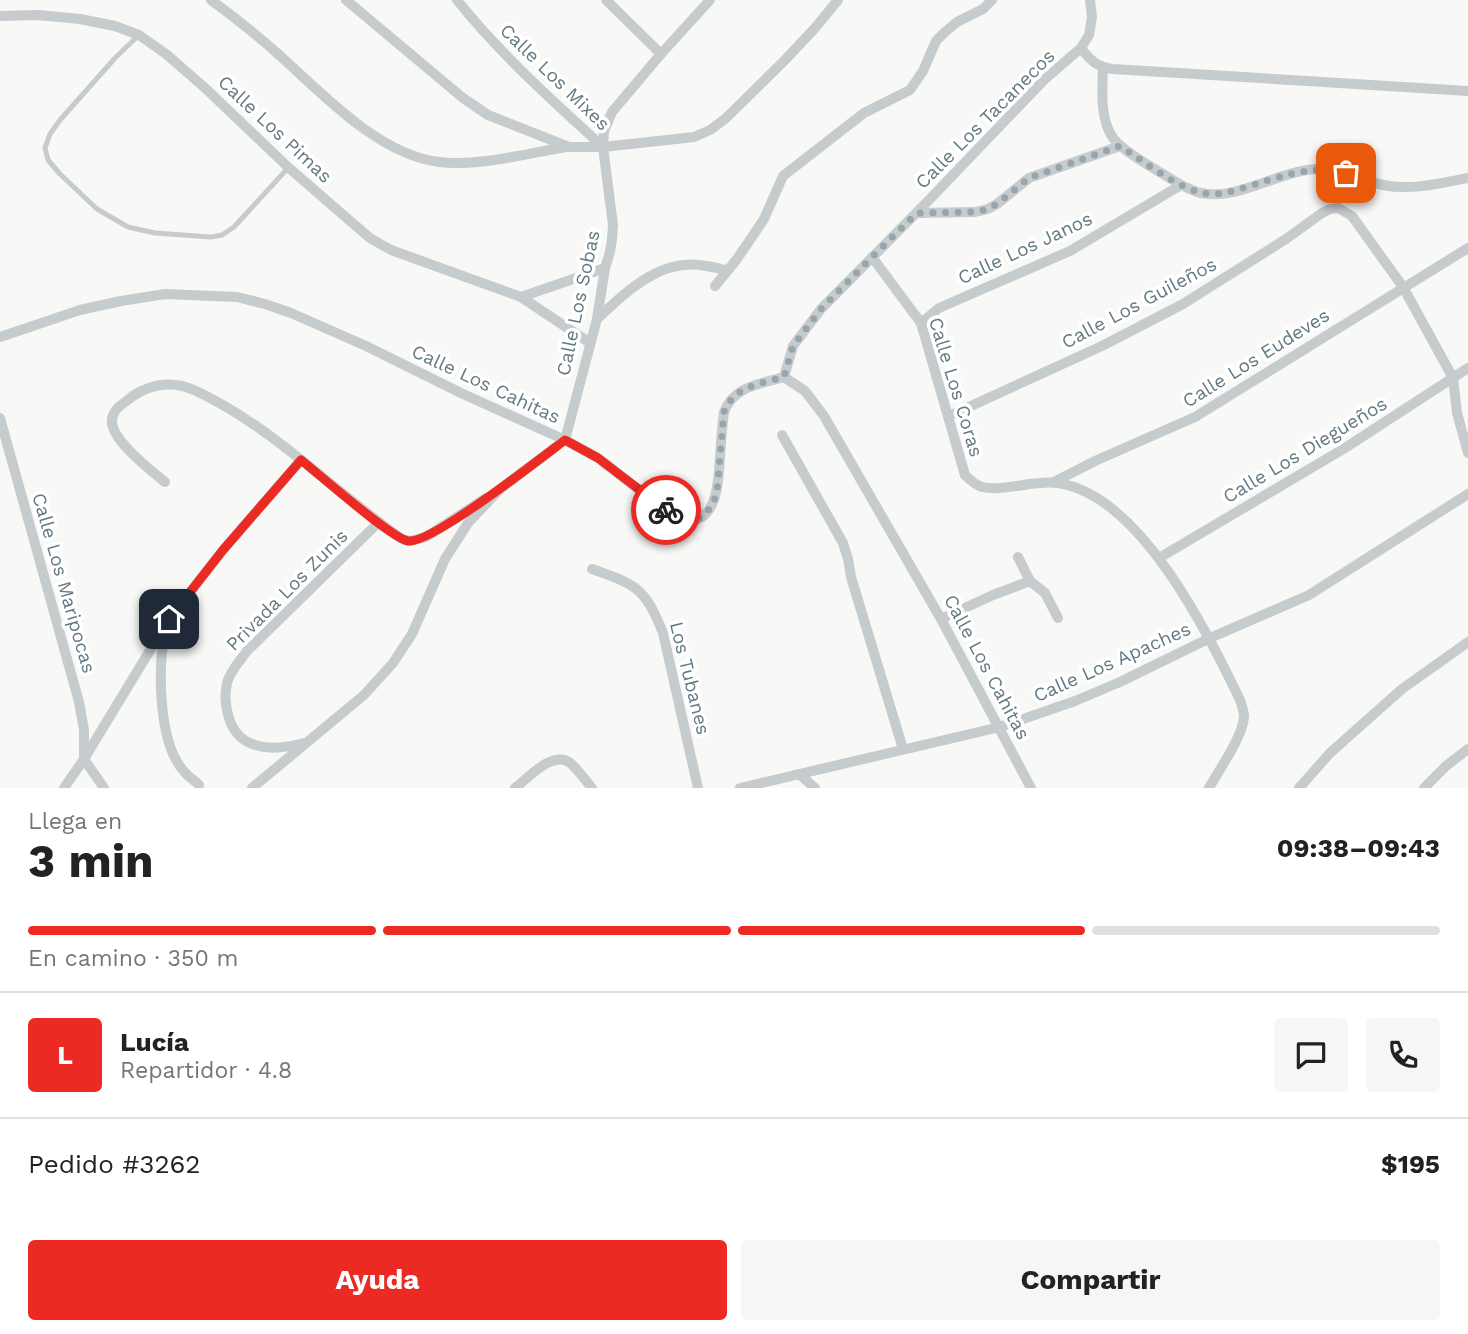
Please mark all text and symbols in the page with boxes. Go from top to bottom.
street label: Calle Los Mixes [495,19,615,135]
street label: Calle Los Tacanecos [910,44,1060,194]
street label: Calle Los Pimas [213,70,337,188]
pin [1316,143,1376,203]
icon: bag [1327,154,1365,192]
street label: Calle Los Janos [954,207,1096,289]
street label: Calle Los Sobas [551,228,605,378]
street label: Calle Los Guileños [1058,252,1220,354]
street label: Calle Los Eudeves [1178,304,1334,412]
street label: Calle Los Coras [924,315,988,459]
street label: Calle Los Cahitas [408,340,564,428]
street label: Calle Los Diegueños [1219,392,1391,508]
courier [631,475,701,545]
street label: Calle Los Maripocas [27,490,101,676]
icon: bike [647,491,685,529]
street label: Privada Los Zunis [221,524,353,656]
pin [139,589,199,649]
street label: Calle Los Cahitas [939,590,1035,744]
icon: home [150,600,188,638]
street label: Calle Los Apaches [1030,617,1194,707]
street label: Los Tubanes [665,619,715,737]
text: Llega en [28,808,122,835]
text: 09:38–09:43 [1277,833,1440,863]
text: 3 min [28,834,154,888]
text: En camino · 350 m [28,945,238,972]
button: chat [1274,1018,1348,1092]
button: phone [1366,1018,1440,1092]
text: Lucía [120,1027,189,1057]
text: L [57,1040,73,1070]
text: Repartidor · 4.8 [120,1057,292,1084]
text: Pedido #3262 [28,1149,201,1179]
text: $195 [1381,1149,1440,1179]
button: Ayuda [28,1240,727,1320]
button: Compartir [741,1240,1440,1320]

